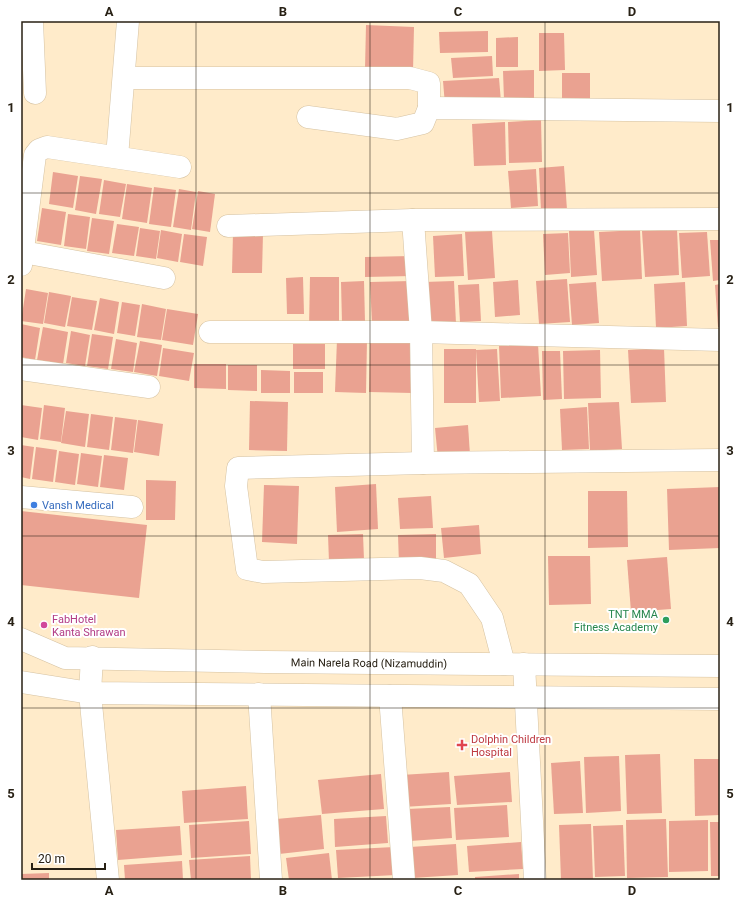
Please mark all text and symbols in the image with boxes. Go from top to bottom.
text: A [105,4,114,19]
text: B [279,4,287,19]
text: C [454,4,463,19]
text: D [628,4,636,19]
text: 1 [7,100,15,115]
text: 1 [726,100,734,115]
text: 2 [7,272,15,287]
text: 2 [726,272,734,287]
text: 3 [7,443,15,458]
text: 3 [726,443,734,458]
place label: Vansh Medical [42,499,114,512]
marker: Vansh Medical [29,500,39,510]
place label: TNT MMA Fitness Academy [574,608,659,634]
place label: FabHotel Kanta Shrawan [52,613,126,639]
text: 4 [7,614,15,629]
text: 4 [726,614,734,629]
marker: TNT MMA Fitness Academy [661,615,671,625]
marker: FabHotel Kanta Shrawan [39,620,49,630]
street label: Main Narela Road (Nizamuddin) [291,656,447,670]
place label: Dolphin Children Hospital [471,733,551,759]
marker: Dolphin Children Hospital [456,739,468,751]
text: 5 [7,786,15,801]
text: 5 [726,786,734,801]
scale bar [32,845,105,871]
text: 20 m [38,852,65,866]
text: A [105,883,114,898]
text: B [279,883,287,898]
text: C [454,883,463,898]
text: D [628,883,636,898]

